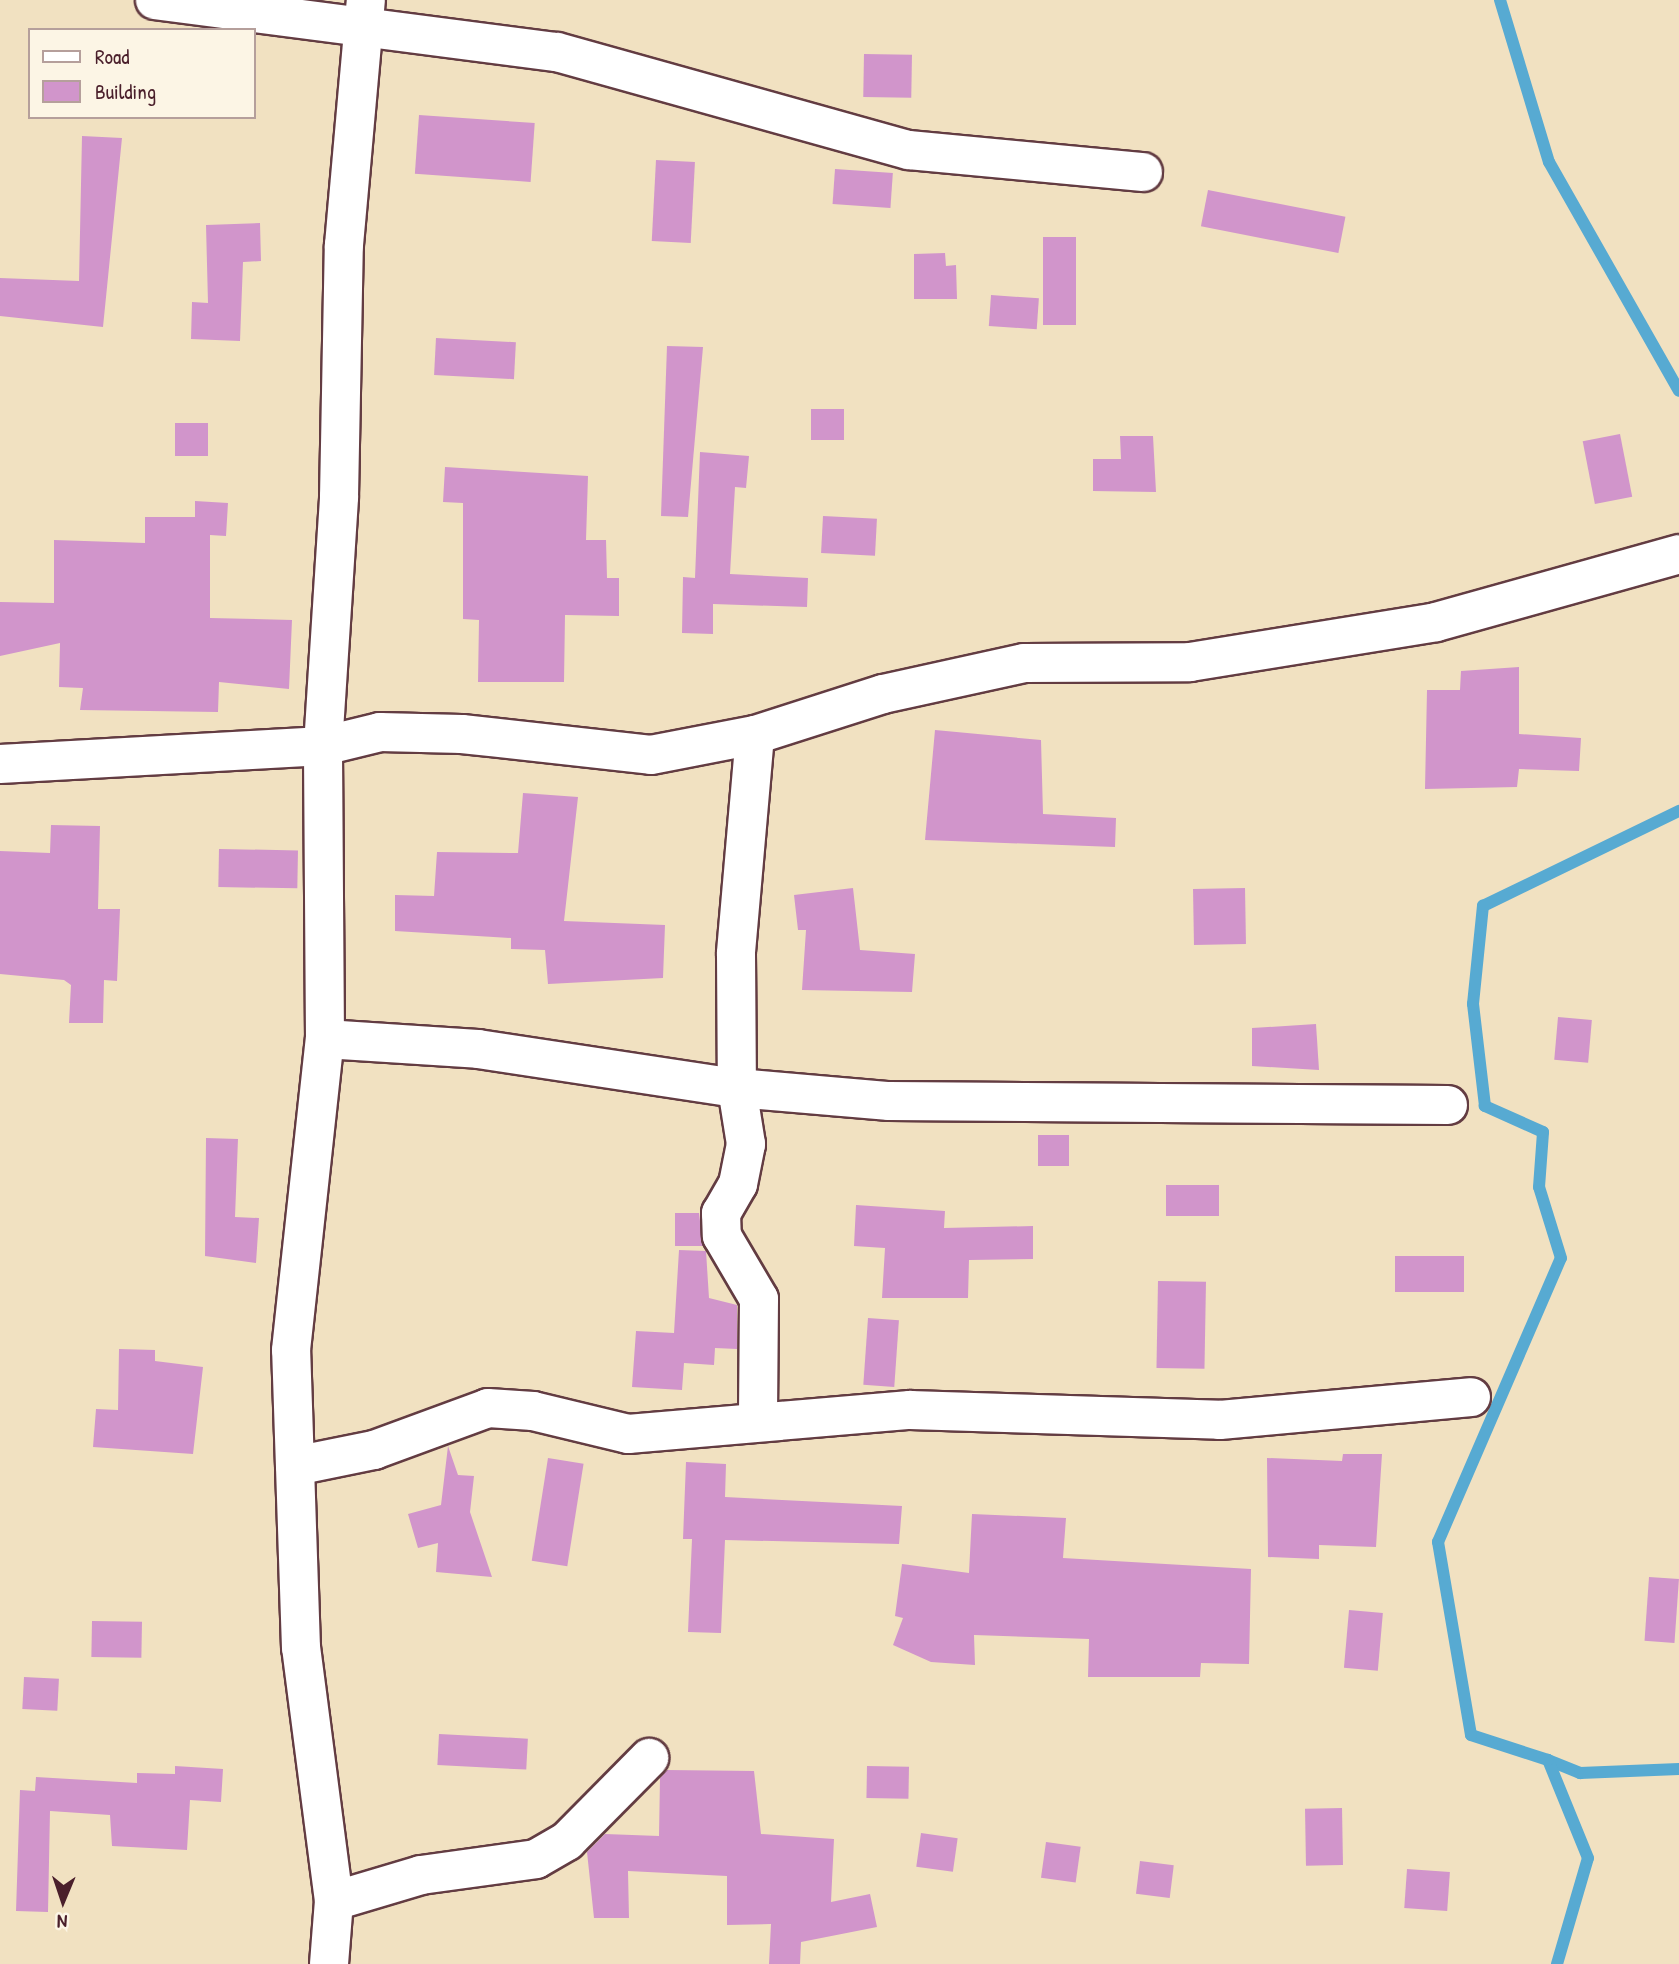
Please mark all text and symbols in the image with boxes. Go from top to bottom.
legend [28,28,256,119]
text: Road [95,42,129,71]
text: Building [95,77,156,106]
north arrow [28,1866,98,1936]
text: N [57,1909,68,1935]

